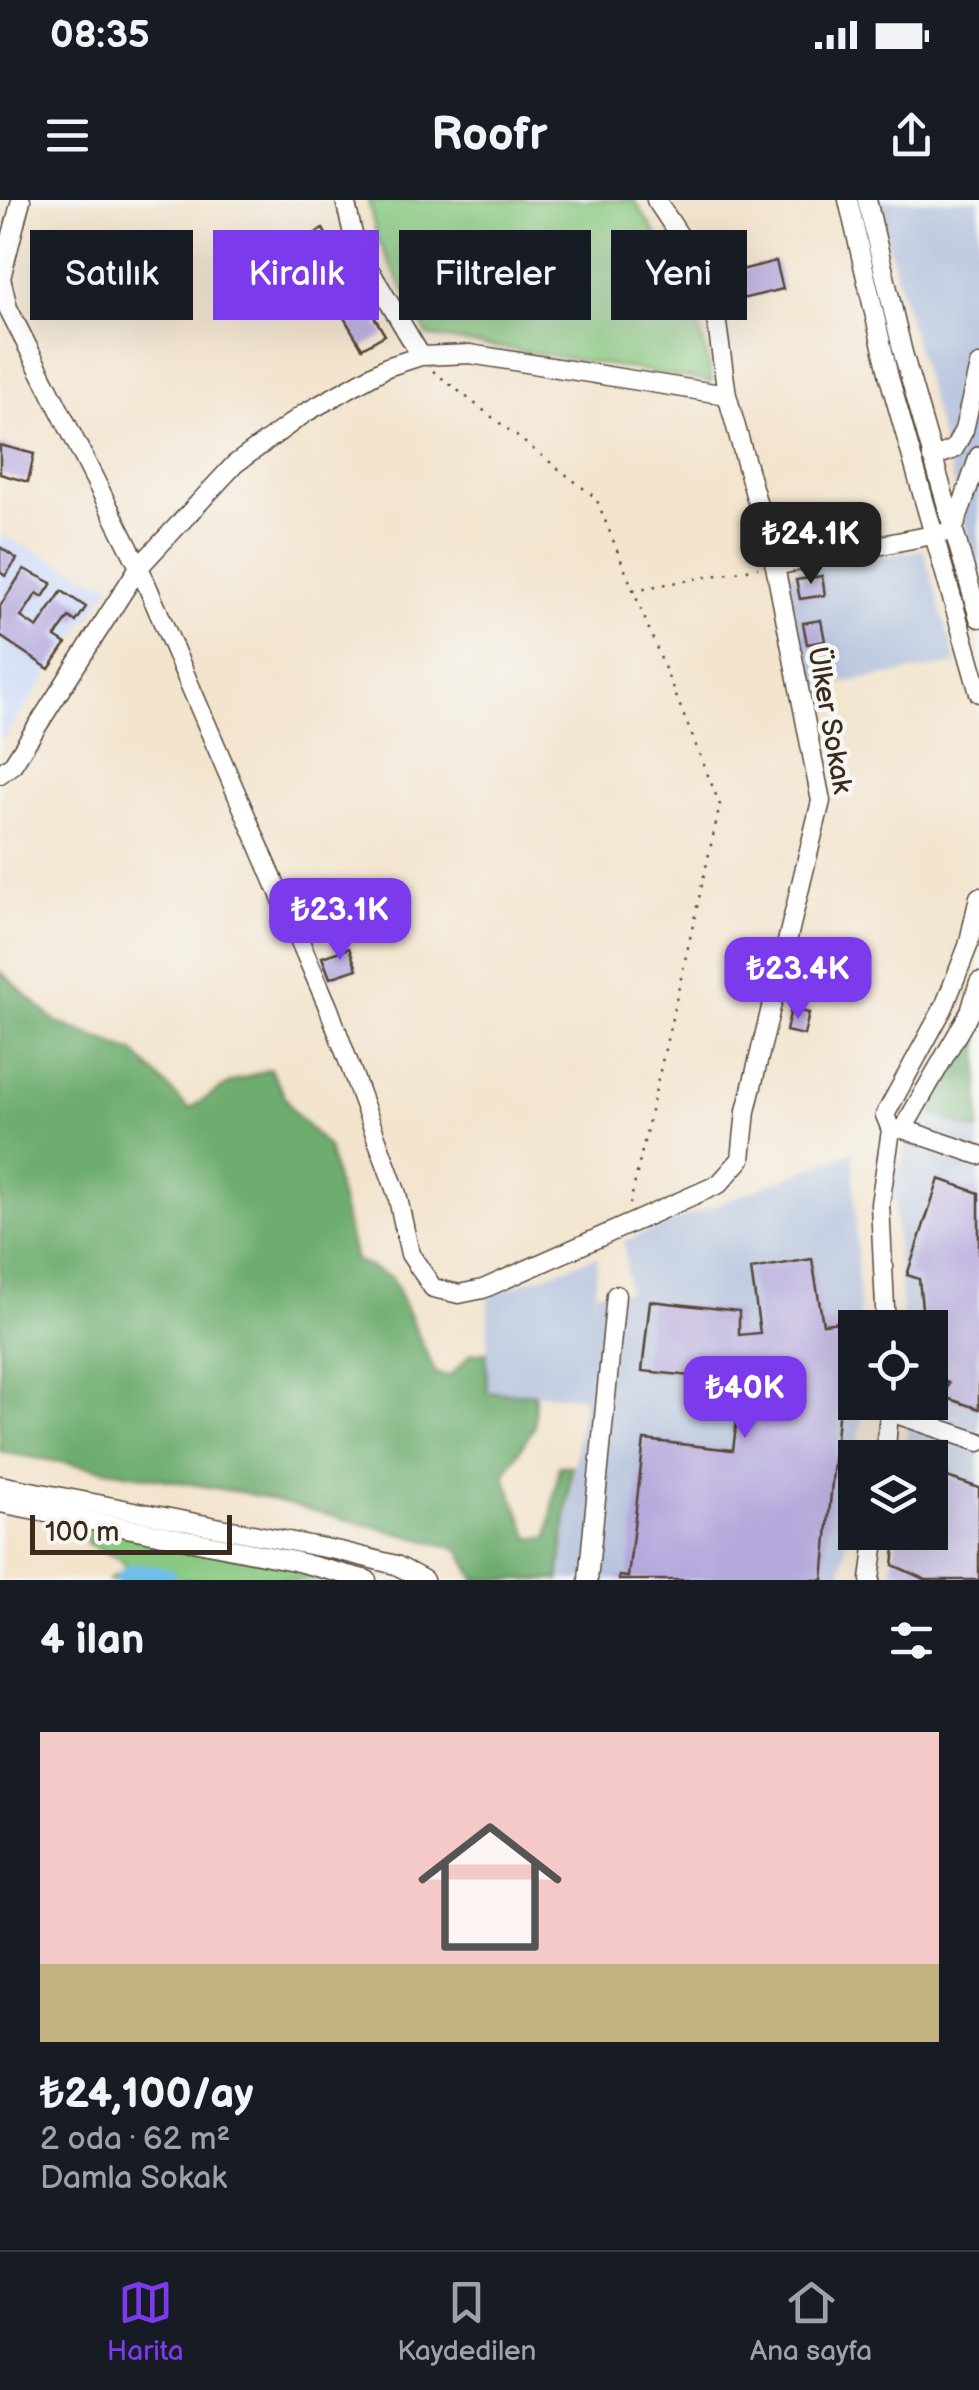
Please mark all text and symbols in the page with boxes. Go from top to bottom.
text: 08:35 [50,13,150,58]
icon: menu [40,108,95,163]
text: Roofr [432,108,547,163]
icon: share [884,108,939,163]
chip: Satılık [30,230,193,320]
chip: Kiralık [213,230,379,320]
chip: Filtreler [399,230,591,320]
chip: Yeni [611,230,747,320]
pin: ₺24.1K [730,502,892,587]
text: ₺24.1K [762,515,860,554]
street label: Ülker Sokak [800,644,860,797]
pin: ₺23.1K [259,878,421,963]
text: ₺23.1K [291,891,389,930]
pin: ₺23.4K [717,937,879,1022]
text: ₺23.4K [746,950,850,989]
map controls [838,1310,948,1550]
button: locate [838,1310,948,1420]
pin: ₺40K [686,1356,804,1441]
text: ₺40K [706,1369,784,1408]
button: layers [838,1440,948,1550]
scale bar [30,1510,232,1554]
text: 100 m [45,1516,119,1549]
icon: filters [884,1613,939,1668]
text: 4 ilan [40,1615,145,1666]
icon: home [400,1797,580,1977]
text: ₺24,100/ay [40,2069,254,2120]
text: 2 oda · 62 m² [40,2120,230,2159]
text: Damla Sokak [40,2159,227,2198]
tab: Harita [107,2275,183,2368]
tab: Kaydedilen [397,2275,536,2368]
tab: Ana sayfa [750,2275,872,2368]

